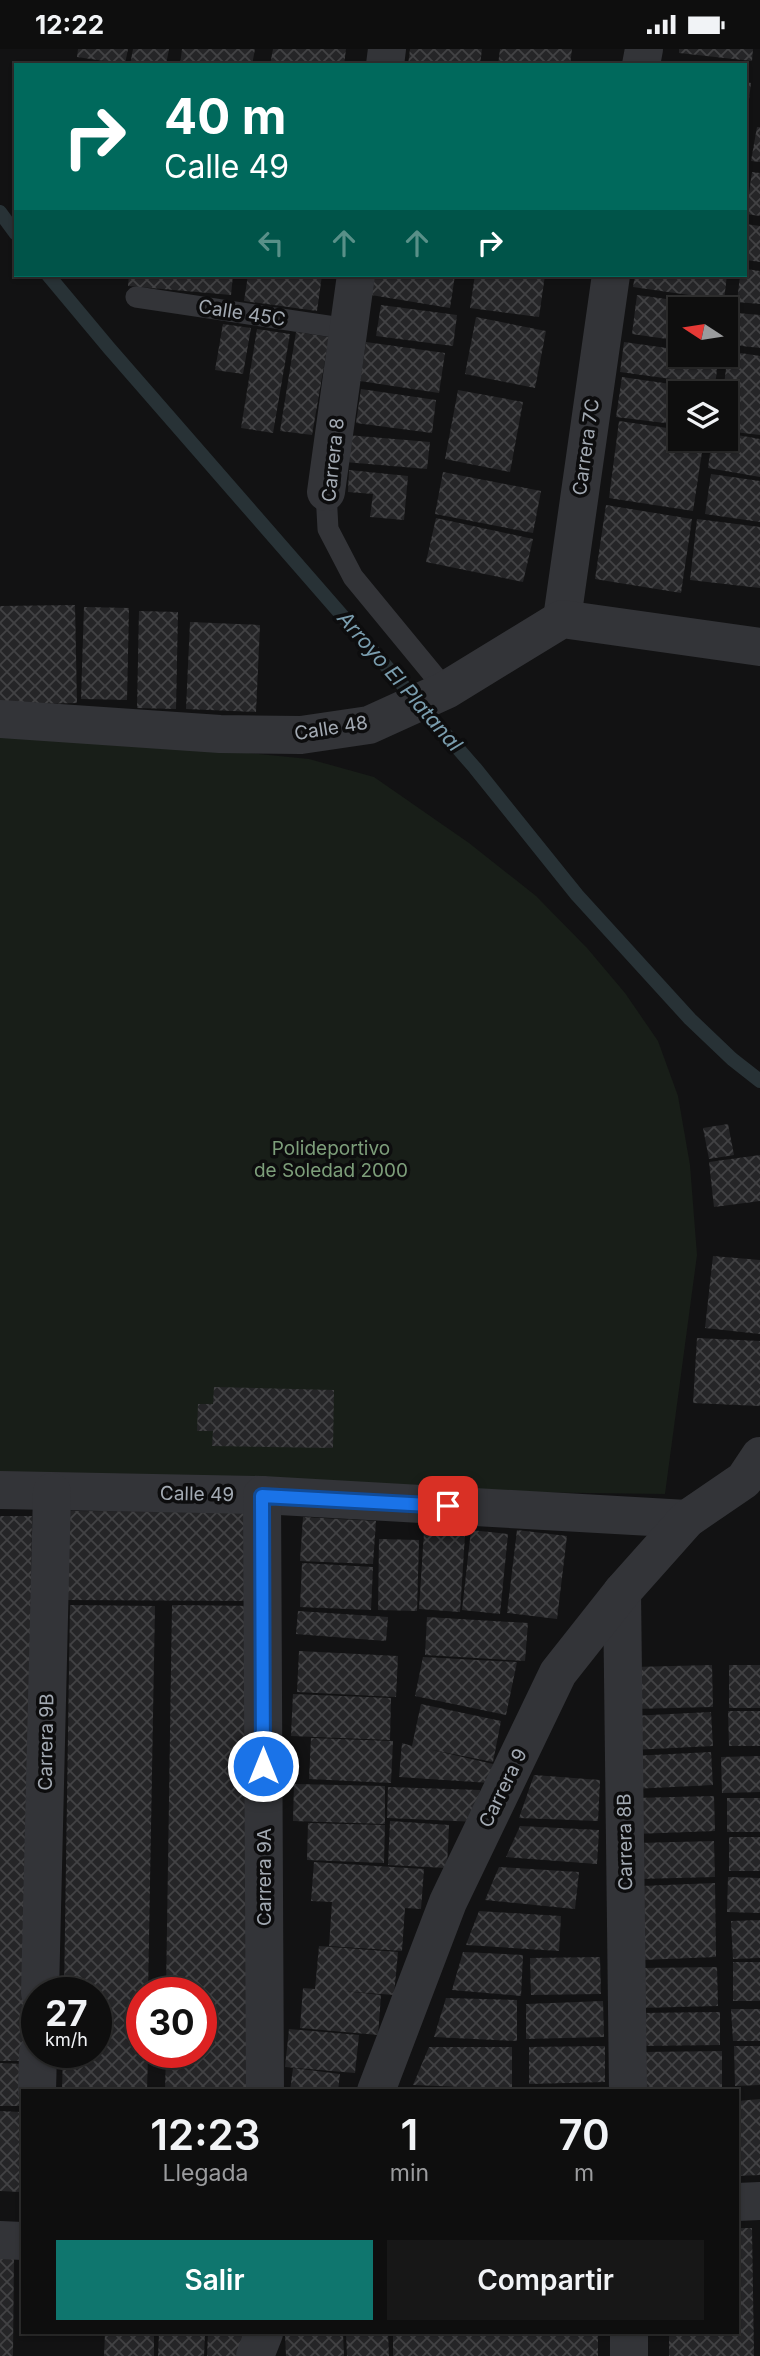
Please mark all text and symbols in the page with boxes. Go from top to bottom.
text: 12:22 [35,9,104,40]
text: 40 m [164,87,287,146]
icon: right [49,91,140,182]
text: Calle 49 [164,147,289,186]
icon: left [252,224,290,262]
icon: ahead [325,224,363,262]
icon: ahead [398,224,436,262]
icon: right [471,224,509,262]
street label: Calle 45C [197,295,287,331]
north arrow [668,297,738,367]
map controls [668,297,738,451]
button: layers [668,381,738,451]
street label: Carrera 7C [568,397,604,497]
street label: Carrera 8 [317,417,349,503]
water label: Arroyo El Platanal [332,605,468,757]
street label: Calle 48 [293,711,369,745]
park label: Polideportivo de Soledad 2000 [254,1137,408,1182]
pin [418,1476,478,1536]
street label: Calle 49 [160,1482,234,1506]
icon: arrive [429,1487,467,1525]
street label: Carrera 9B [34,1693,58,1791]
position arrow [226,1729,300,1803]
street label: Carrera 9 [474,1745,532,1831]
street label: Carrera 8B [613,1793,637,1891]
street label: Carrera 9A [253,1828,276,1926]
speed limit sign: 30 [126,1977,217,2068]
text: 27 [45,1992,88,2034]
text: km/h [45,2029,88,2050]
text: 12:23 [150,2109,261,2160]
text: 1 [401,2109,418,2160]
text: 70 [558,2109,610,2160]
text: Llegada [162,2159,248,2187]
text: min [390,2159,429,2187]
text: m [574,2159,594,2187]
button: Salir [56,2240,373,2320]
button: Compartir [387,2240,704,2320]

